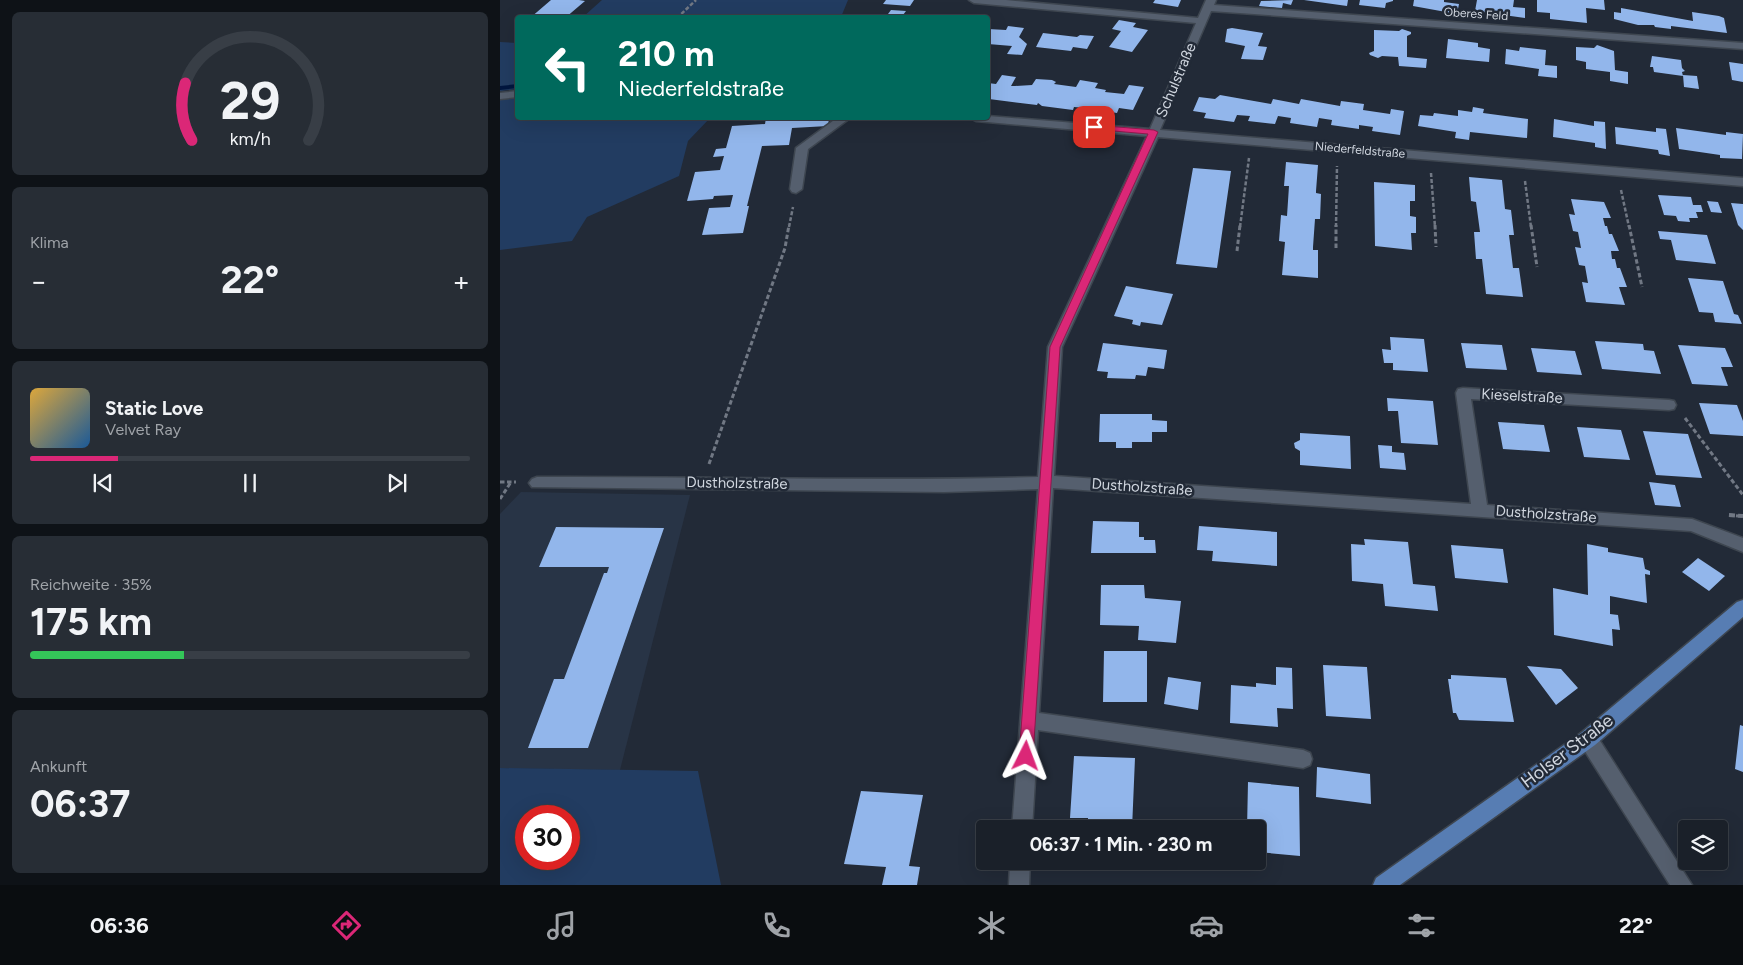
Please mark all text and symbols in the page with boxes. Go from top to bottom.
street label: Oberes Feld [1443,5,1509,23]
text: 210 m [618,33,715,75]
icon: left [535,35,600,100]
street label: Schulstraße [1152,40,1200,120]
text: 29 [220,70,280,132]
text: Niederfeldstraße [618,75,784,102]
pin [1073,106,1115,148]
icon: arrive [1080,113,1108,141]
text: km/h [230,128,270,149]
street label: Niederfeldstraße [1314,139,1406,161]
text: Klima [30,233,69,252]
text: 22° [221,257,279,303]
text: − [30,264,47,298]
text: + [453,264,470,298]
street label: Kieselstraße [1481,385,1563,407]
text: Static Love [105,397,203,420]
text: Velvet Ray [105,420,181,439]
icon: previous [89,469,117,497]
icon: pause [236,469,264,497]
icon: next [383,469,411,497]
street label: Dustholzstraße [686,473,788,493]
street label: Dustholzstraße [1091,474,1193,500]
street label: Dustholzstraße [1495,501,1597,527]
text: Reichweite · 35% [30,575,152,594]
text: 175 km [30,599,152,645]
street label: Holser Straße [1517,709,1618,793]
position arrow [999,729,1051,781]
text: Ankunft [30,757,87,776]
text: 06:37 [30,781,130,827]
speed limit sign: 30 [515,805,580,870]
map controls [1678,820,1728,870]
button: layers [1678,820,1728,870]
text: 06:37 · 1 Min. · 230 m [1030,833,1212,856]
icon: directions [329,908,364,943]
icon: music [544,908,579,943]
icon: phone [759,908,794,943]
icon: climate [974,908,1009,943]
icon: car [1189,908,1224,943]
icon: filters [1404,908,1439,943]
text: 06:36 [90,912,149,939]
text: 22° [1619,912,1653,939]

